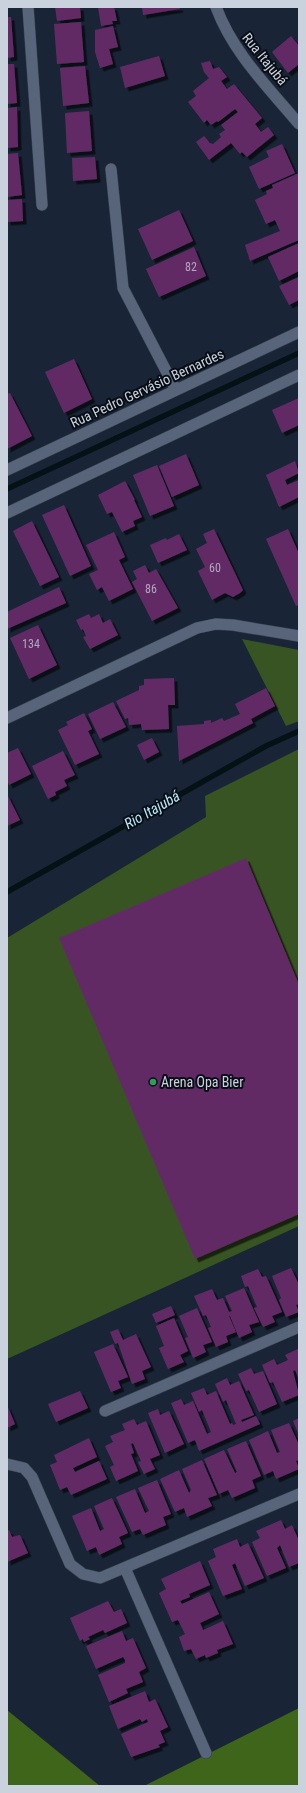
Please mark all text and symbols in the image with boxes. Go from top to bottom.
street label: Rua Itajubá [239,30,291,88]
house number: 82 [185,260,197,274]
street label: Rua Pedro Gervásio Bernardes [68,345,226,431]
house number: 60 [209,561,221,575]
house number: 86 [145,582,157,596]
house number: 134 [22,637,40,651]
water label: Rio Itajubá [121,786,184,833]
place label: Arena Opa Bier [161,1074,243,1090]
marker: Arena Opa Bier [148,1077,158,1087]

